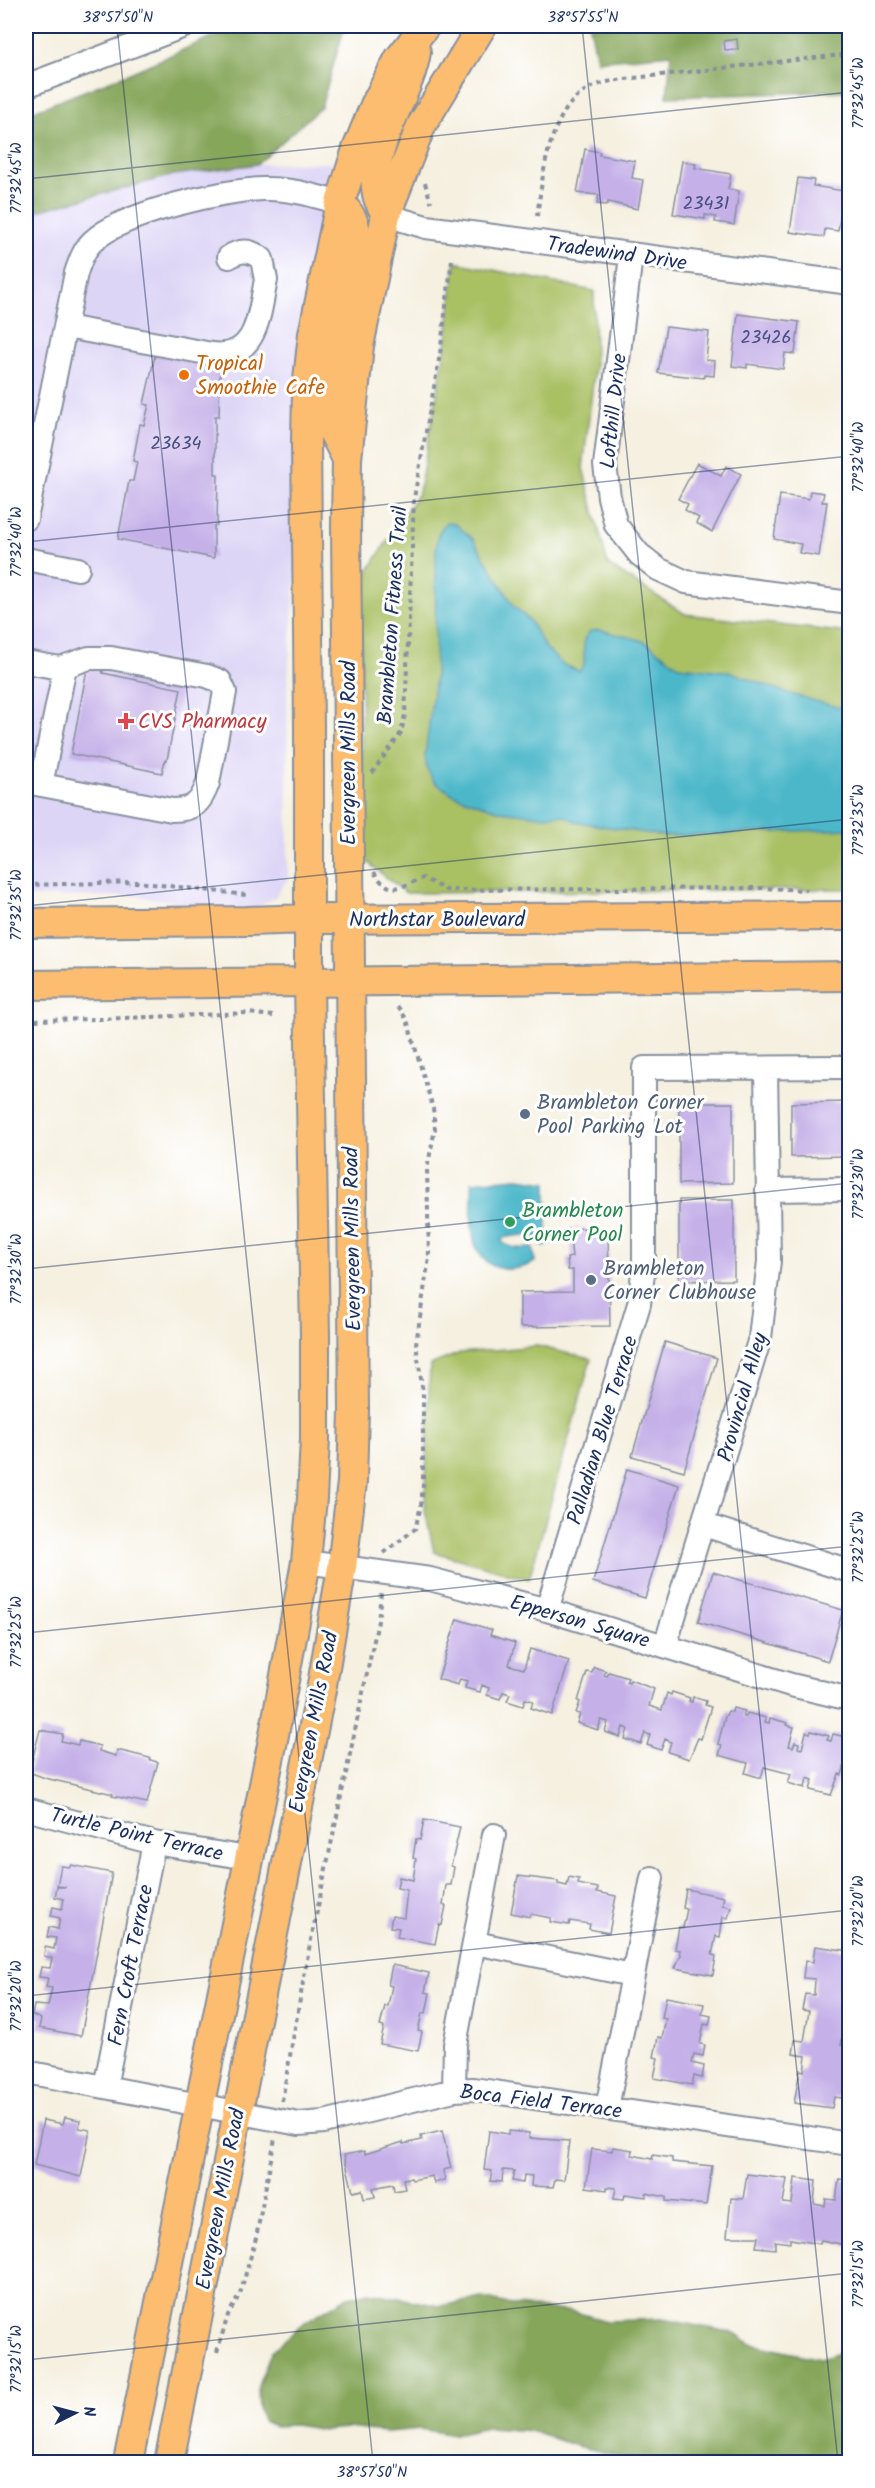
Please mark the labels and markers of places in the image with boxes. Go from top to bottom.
place label: Tropical Smoothie Cafe [196,348,325,405]
marker: Tropical Smoothie Cafe [177,368,191,382]
place label: CVS Pharmacy [138,706,267,739]
marker: CVS Pharmacy [119,714,133,728]
place label: Brambleton Corner Pool Parking Lot [537,1087,704,1144]
marker: Brambleton Corner Pool Parking Lot [518,1107,532,1121]
place label: Brambleton Corner Pool [522,1195,623,1252]
marker: Brambleton Corner Pool [503,1215,517,1229]
place label: Brambleton Corner Clubhouse [603,1253,757,1310]
marker: Brambleton Corner Clubhouse [584,1273,598,1287]

